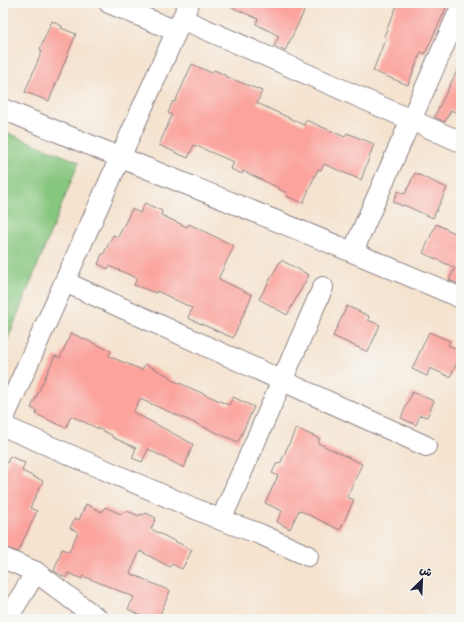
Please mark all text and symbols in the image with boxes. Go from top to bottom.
north arrow [402,560,442,600]
text: ش [418,562,434,580]

